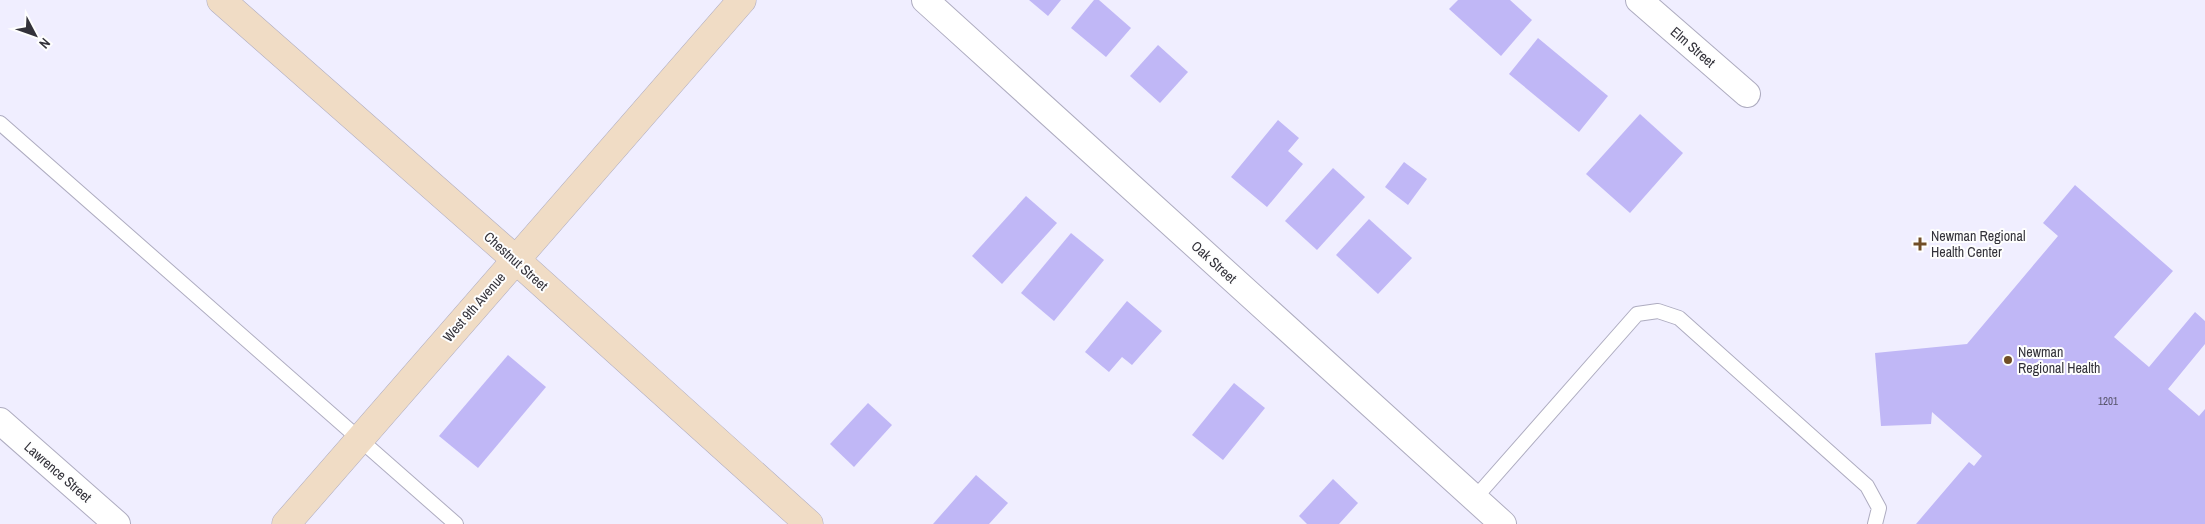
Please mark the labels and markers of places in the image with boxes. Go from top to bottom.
place label: Newman Regional Health Center [1931,227,2025,261]
marker: Newman Regional Health Center [1913,237,1927,251]
place label: Newman Regional Health [2018,343,2100,377]
marker: Newman Regional Health [2002,354,2014,366]

